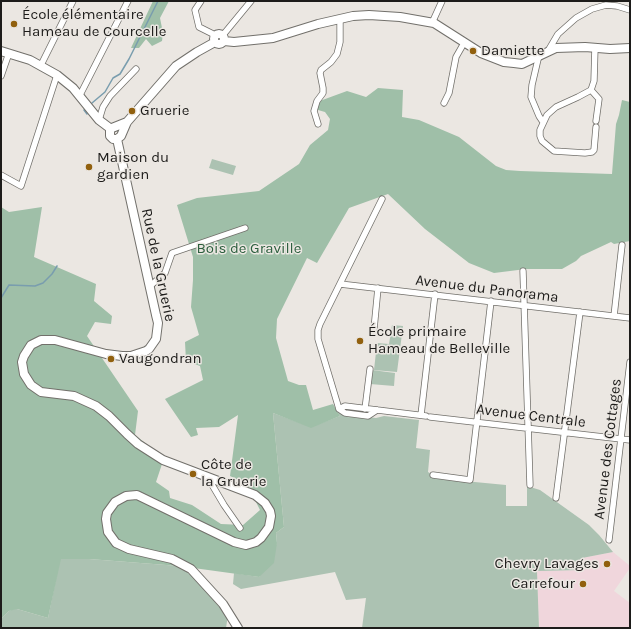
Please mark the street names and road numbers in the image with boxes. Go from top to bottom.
street label: Rue de la Gruerie [137,207,179,323]
street label: Avenue du Panorama [414,271,560,307]
street label: Avenue des Cottages [590,377,626,521]
street label: Avenue Centrale [475,400,587,432]

